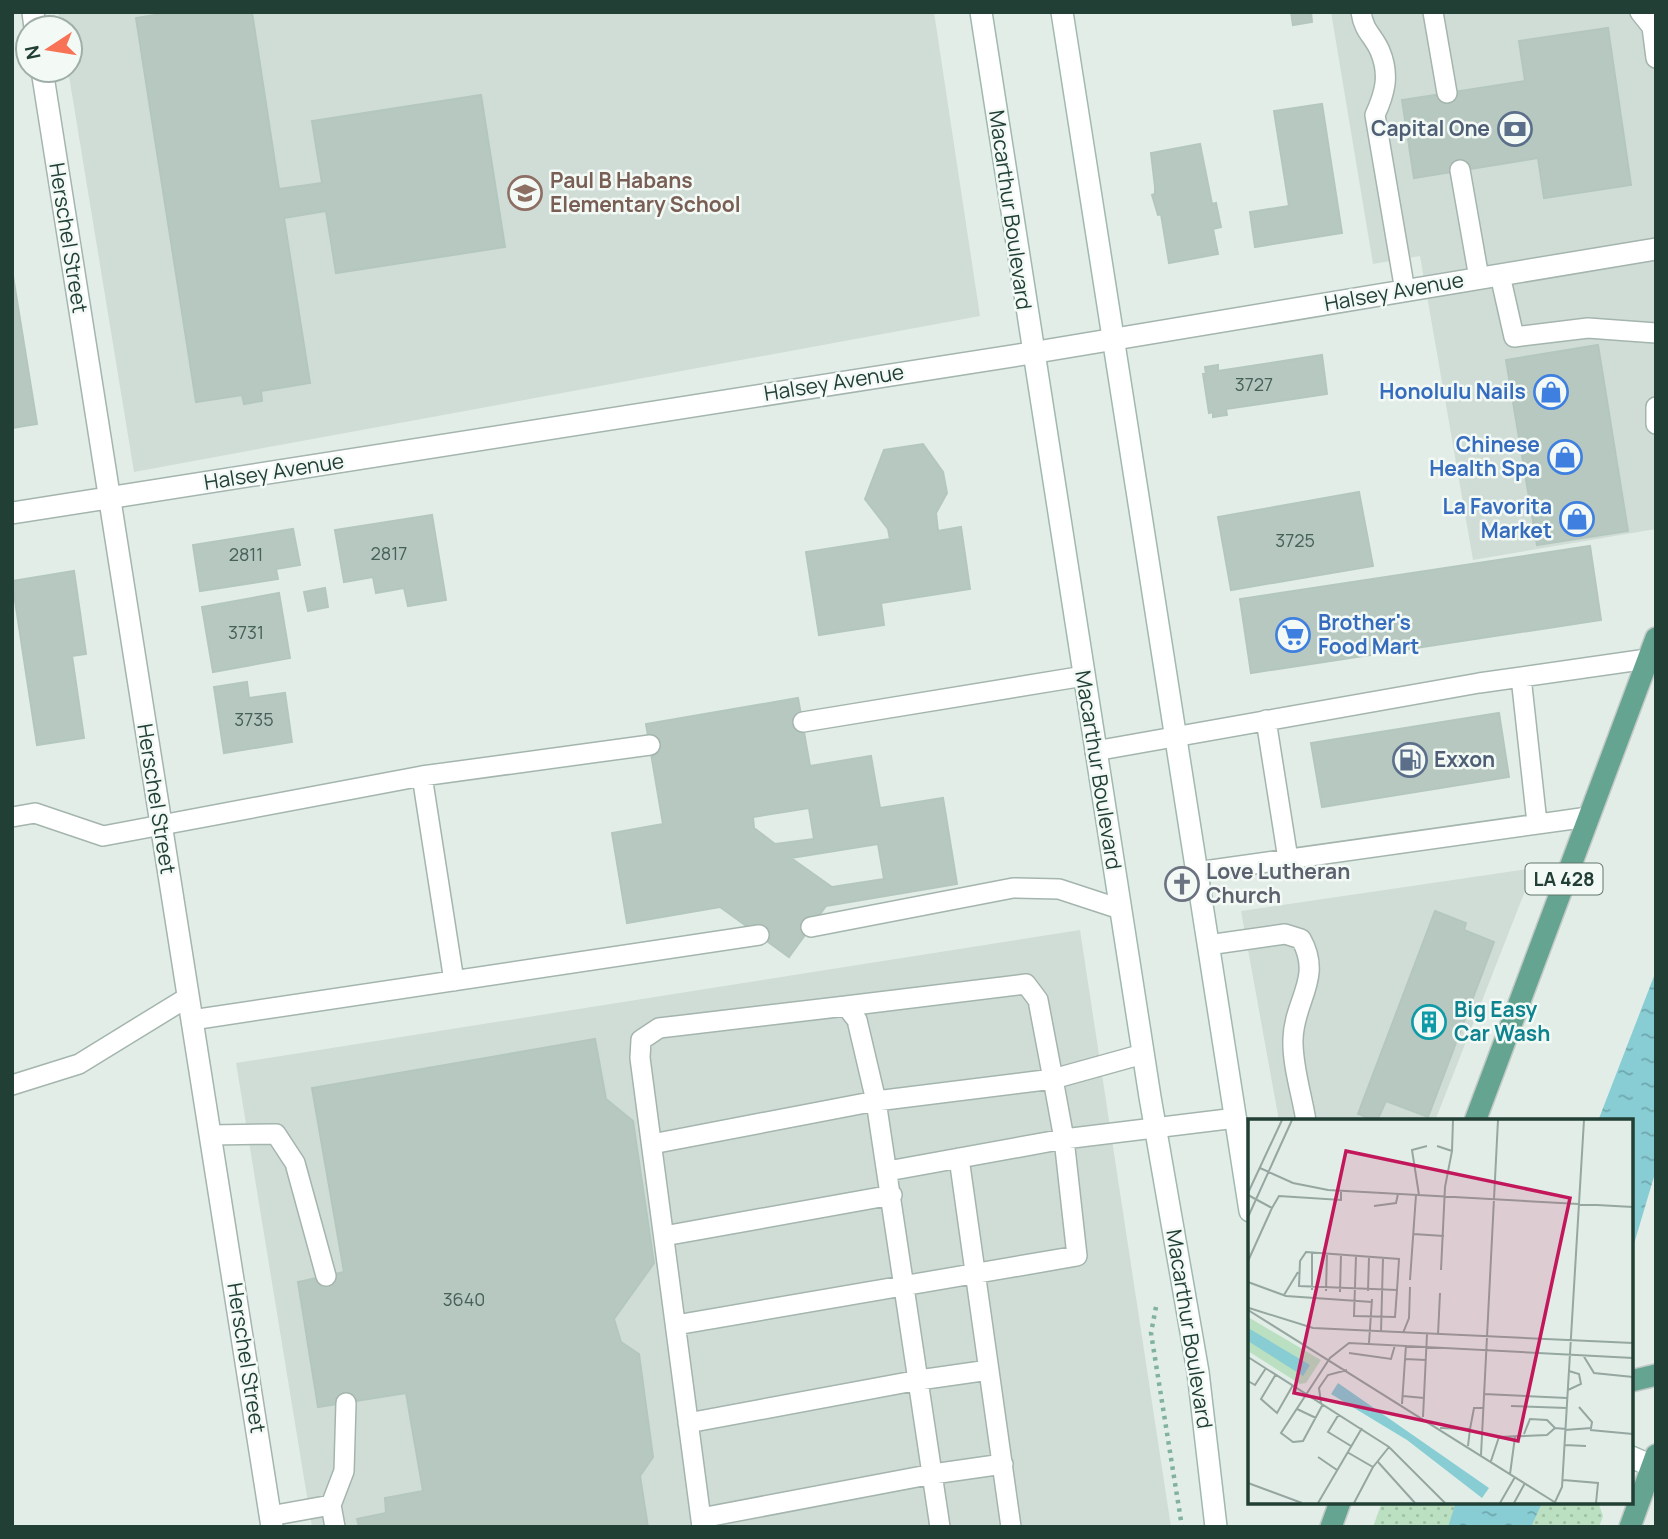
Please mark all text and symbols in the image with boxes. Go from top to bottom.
north arrow [14,14,84,84]
text: N [18,43,47,62]
street label: Macarthur Boulevard [983,108,1039,311]
bank icon: Capital One [1496,110,1534,148]
place label: Capital One [1371,114,1490,142]
street label: Herschel Street [43,161,95,315]
place label: Paul B Habans Elementary School [550,166,741,218]
school or university icon: Paul B Habans Elementary School [506,174,544,212]
street label: Halsey Avenue [1322,265,1466,317]
street label: Halsey Avenue [762,357,906,407]
house number: 3727 [1235,372,1273,396]
shop icon: Honolulu Nails [1532,373,1570,411]
place label: Honolulu Nails [1379,377,1526,405]
place label: Chinese Health Spa [1429,430,1540,482]
shop icon: Chinese Health Spa [1546,438,1584,476]
street label: Halsey Avenue [202,446,346,496]
place label: La Favorita Market [1443,492,1552,544]
shop icon: La Favorita Market [1558,500,1596,538]
house number: 3725 [1275,528,1315,552]
house number: 2817 [371,541,407,565]
house number: 2811 [229,542,263,566]
place label: Brother's Food Mart [1318,608,1419,660]
supermarket icon: Brother's Food Mart [1274,616,1312,654]
house number: 3731 [228,620,264,644]
street label: Macarthur Boulevard [1069,668,1129,871]
house number: 3735 [234,707,274,731]
street label: Herschel Street [131,722,183,876]
fuel station icon: Exxon [1391,741,1429,779]
place label: Exxon [1434,745,1495,773]
place label: Love Lutheran Church [1206,857,1350,909]
road number: LA 428 [1526,864,1602,894]
church icon: Love Lutheran Church [1163,865,1201,903]
place label: Big Easy Car Wash [1454,995,1550,1047]
building icon: Big Easy Car Wash [1410,1003,1448,1041]
inset map [1248,1119,1633,1504]
street label: Macarthur Boulevard [1160,1227,1220,1430]
street label: Herschel Street [221,1281,273,1435]
house number: 3640 [443,1287,485,1311]

